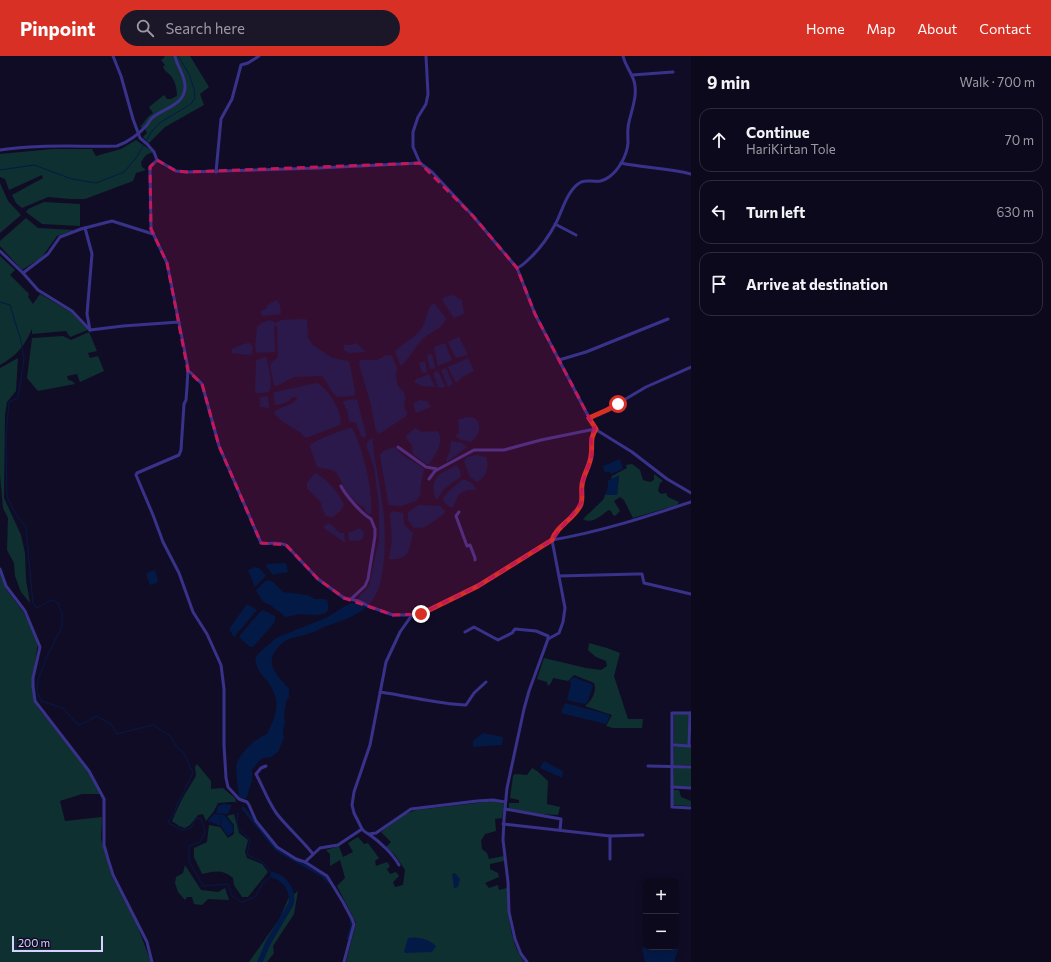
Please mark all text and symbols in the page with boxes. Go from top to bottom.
search box [120,10,400,46]
text: Pinpoint [20,17,96,40]
icon: search [134,17,156,39]
text: Search here [166,19,245,37]
text: Home [806,20,845,37]
text: Map [867,20,895,37]
text: About [917,20,957,37]
text: Contact [979,20,1031,37]
text: 9 min [707,72,750,93]
text: Walk · 700 m [960,74,1035,90]
text: Continue [746,123,810,141]
icon: ahead [708,129,730,151]
text: 70 m [1005,132,1034,148]
text: HariKirtan Tole [746,141,836,157]
icon: left [708,201,730,223]
text: Turn left [746,203,805,221]
text: 630 m [996,204,1034,220]
icon: arrive [708,273,730,295]
text: Arrive at destination [746,275,888,293]
route start [609,395,627,413]
route end [412,605,430,623]
map controls [643,878,679,950]
button: + [643,878,679,914]
button: − [643,914,679,950]
scale bar [12,934,103,953]
text: 200 m [18,936,50,949]

